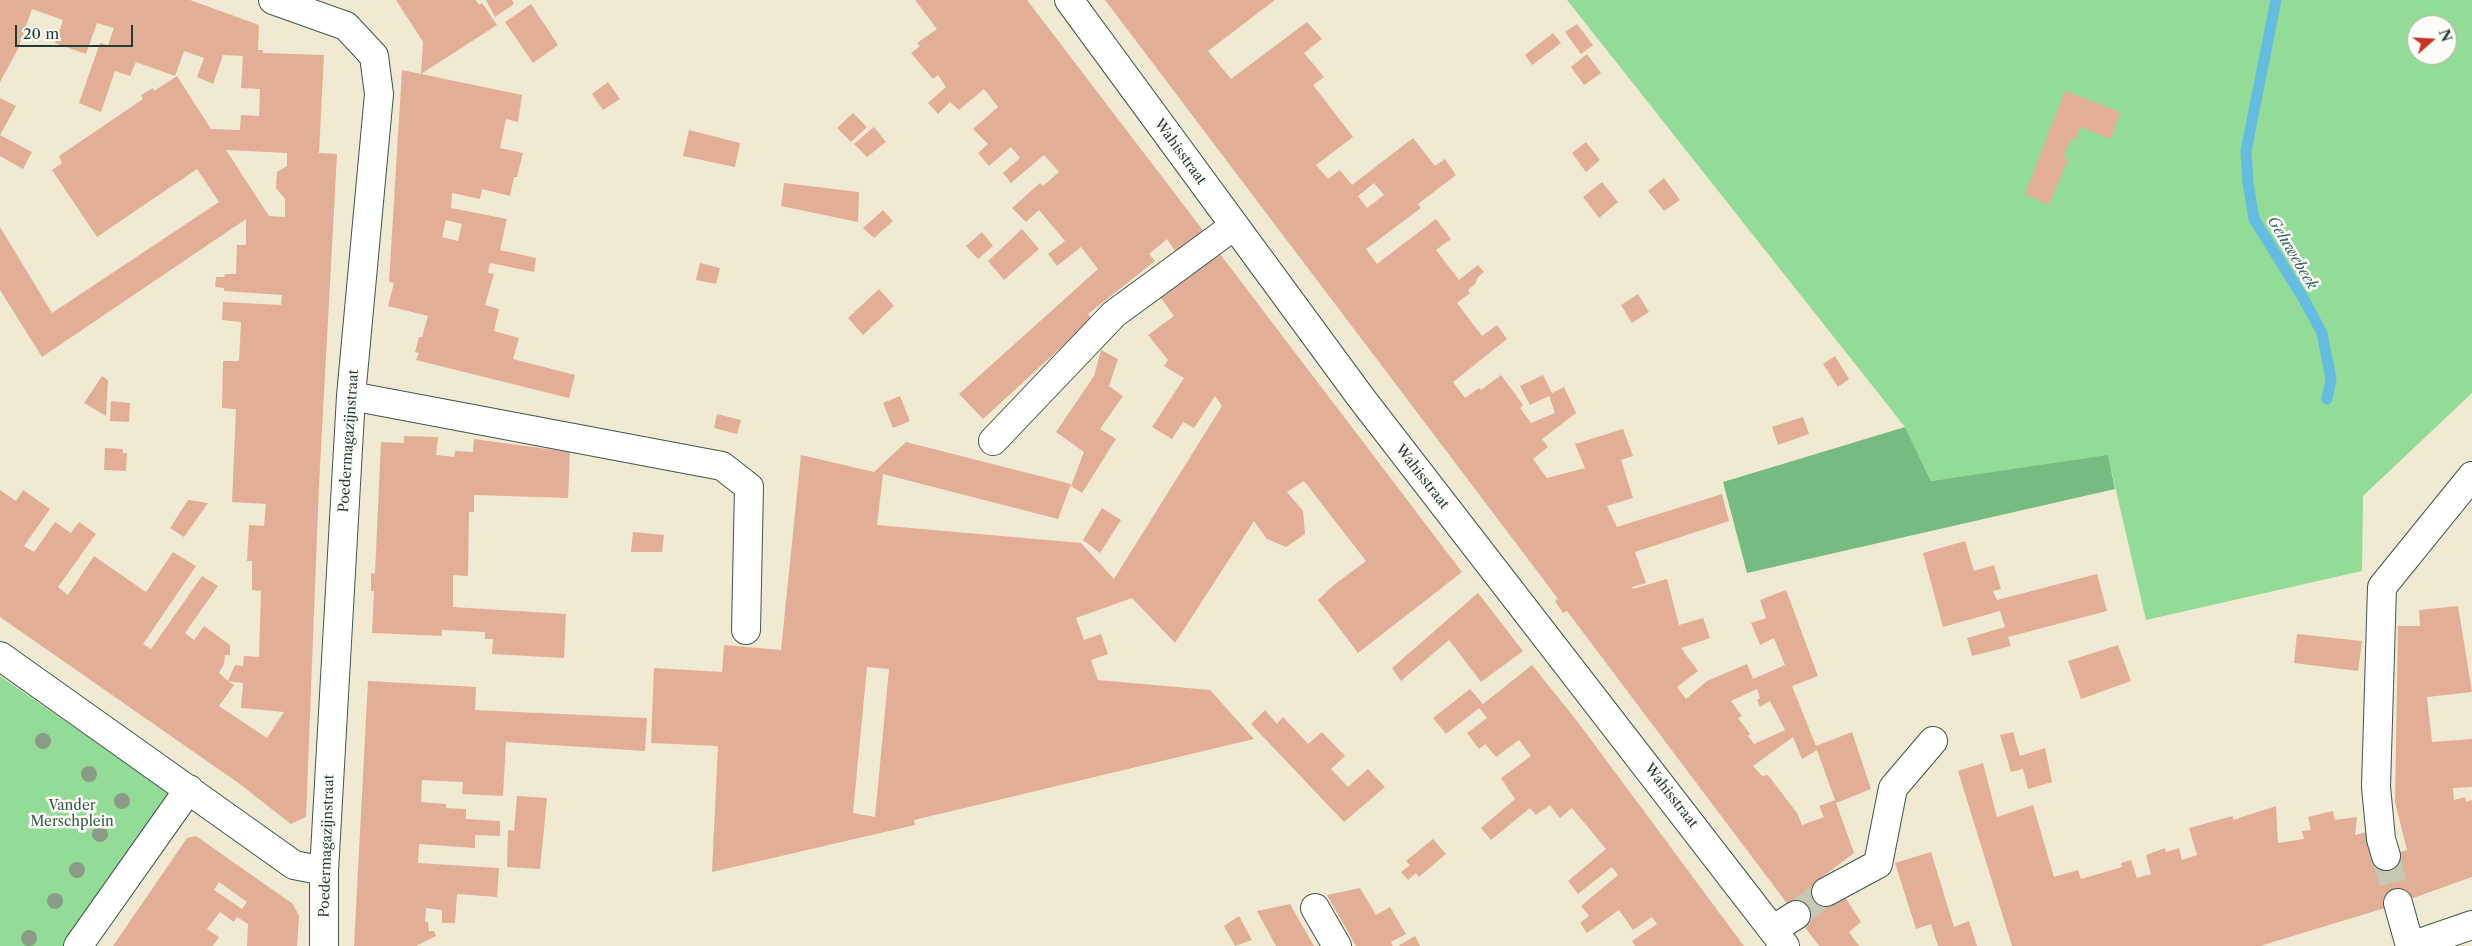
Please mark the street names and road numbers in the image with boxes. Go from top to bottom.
street label: Wahisstraat [1151,116,1209,188]
street label: Poedermagazijnstraat [336,369,362,513]
street label: Wahisstraat [1392,441,1452,513]
street label: Wahisstraat [1641,760,1701,832]
street label: Poedermagazijnstraat [316,774,338,918]

